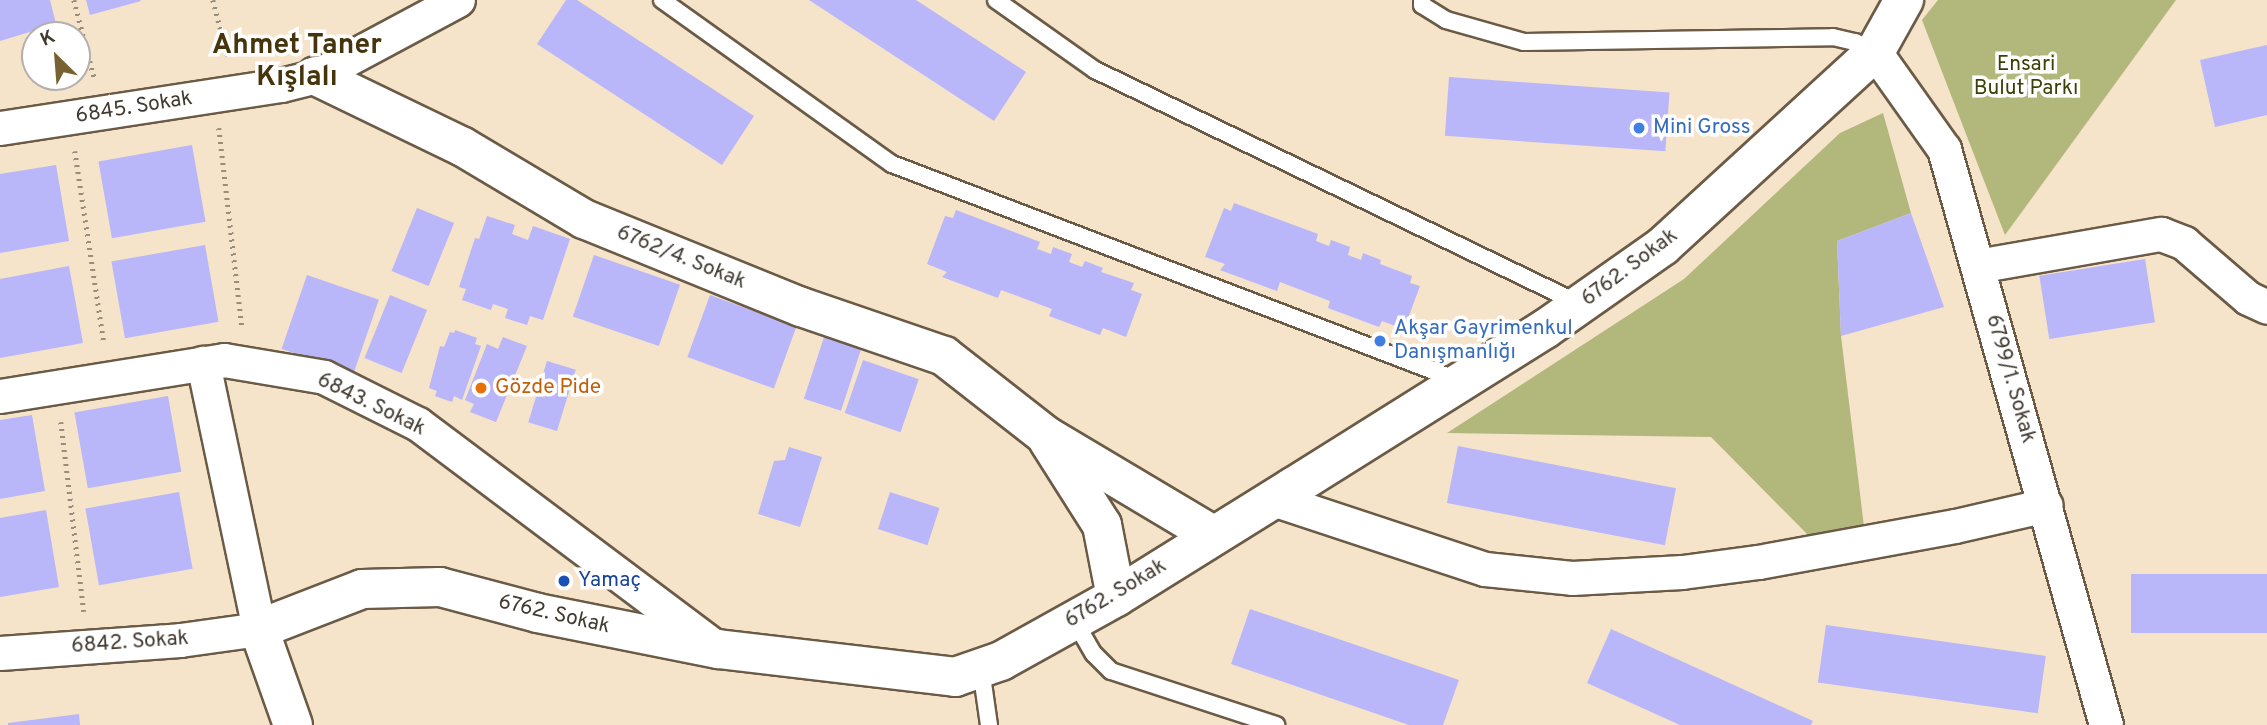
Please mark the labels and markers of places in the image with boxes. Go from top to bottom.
place label: Mini Gross [1653,115,1751,141]
marker: Mini Gross [1631,120,1647,136]
place label: Akşar Gayrimenkul Danışmanlığı [1394,316,1573,366]
marker: Akşar Gayrimenkul Danışmanlığı [1372,333,1388,349]
place label: Gözde Pide [495,375,601,401]
marker: Gözde Pide [473,380,489,396]
place label: Yamaç [578,568,641,594]
marker: Yamaç [556,573,572,589]

